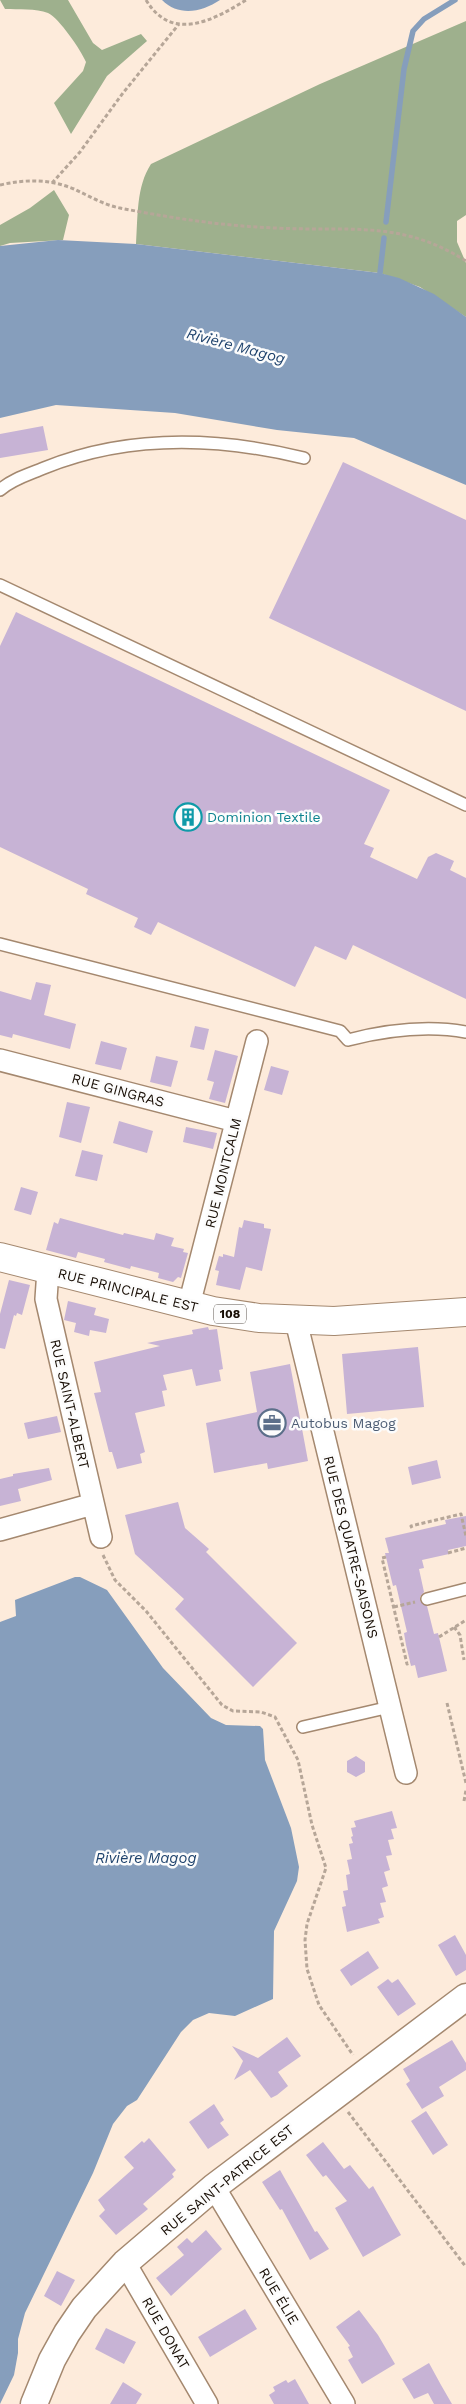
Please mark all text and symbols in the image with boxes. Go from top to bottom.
water label: Rivière Magog [185,324,287,368]
building icon: Dominion Textile [173,802,203,832]
place label: Dominion Textile [207,809,321,825]
street label: RUE GINGRAS [70,1070,166,1110]
street label: RUE MONTCALM [202,1116,244,1230]
street label: RUE PRINCIPALE EST [56,1265,200,1315]
road number: 108 [214,1305,246,1324]
street label: RUE SAINT-ALBERT [47,1338,93,1471]
office icon: Autobus Magog [257,1408,287,1438]
place label: Autobus Magog [291,1415,396,1431]
street label: RUE DES QUATRE-SAISONS [321,1454,381,1640]
water label: Rivière Magog [95,1849,197,1867]
street label: RUE SAINT-PATRICE EST [157,2121,297,2239]
street label: RUE ÉLIE [256,2265,302,2327]
street label: RUE DONAT [139,2294,193,2372]

